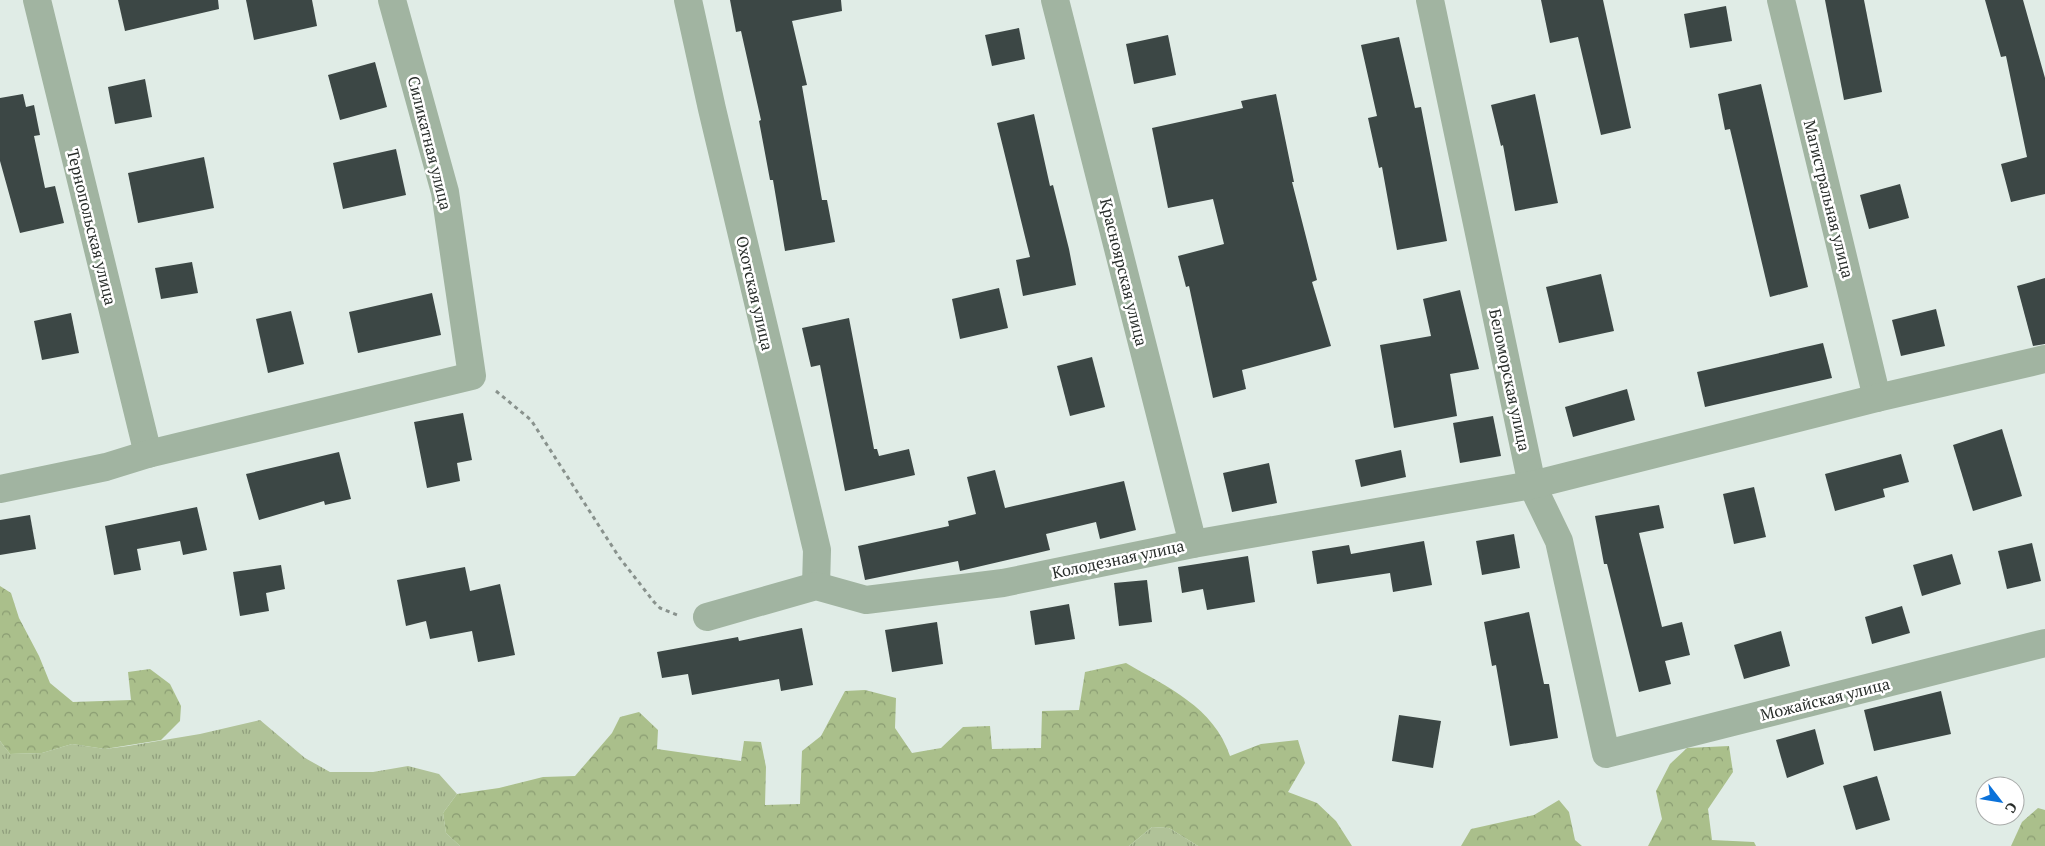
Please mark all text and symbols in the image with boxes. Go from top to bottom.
street label: Силикатная улица [403,74,457,212]
street label: Магистральная улица [1799,118,1859,280]
street label: Тернопольская улица [62,147,122,307]
street label: Красноярская улица [1095,196,1153,348]
street label: Охотская улица [731,234,779,352]
street label: Беломорская улица [1484,307,1536,453]
street label: Колодезная улица [1050,534,1186,584]
street label: Можайская улица [1758,672,1892,726]
north arrow [1975,776,2025,826]
text: С [2001,799,2022,817]

